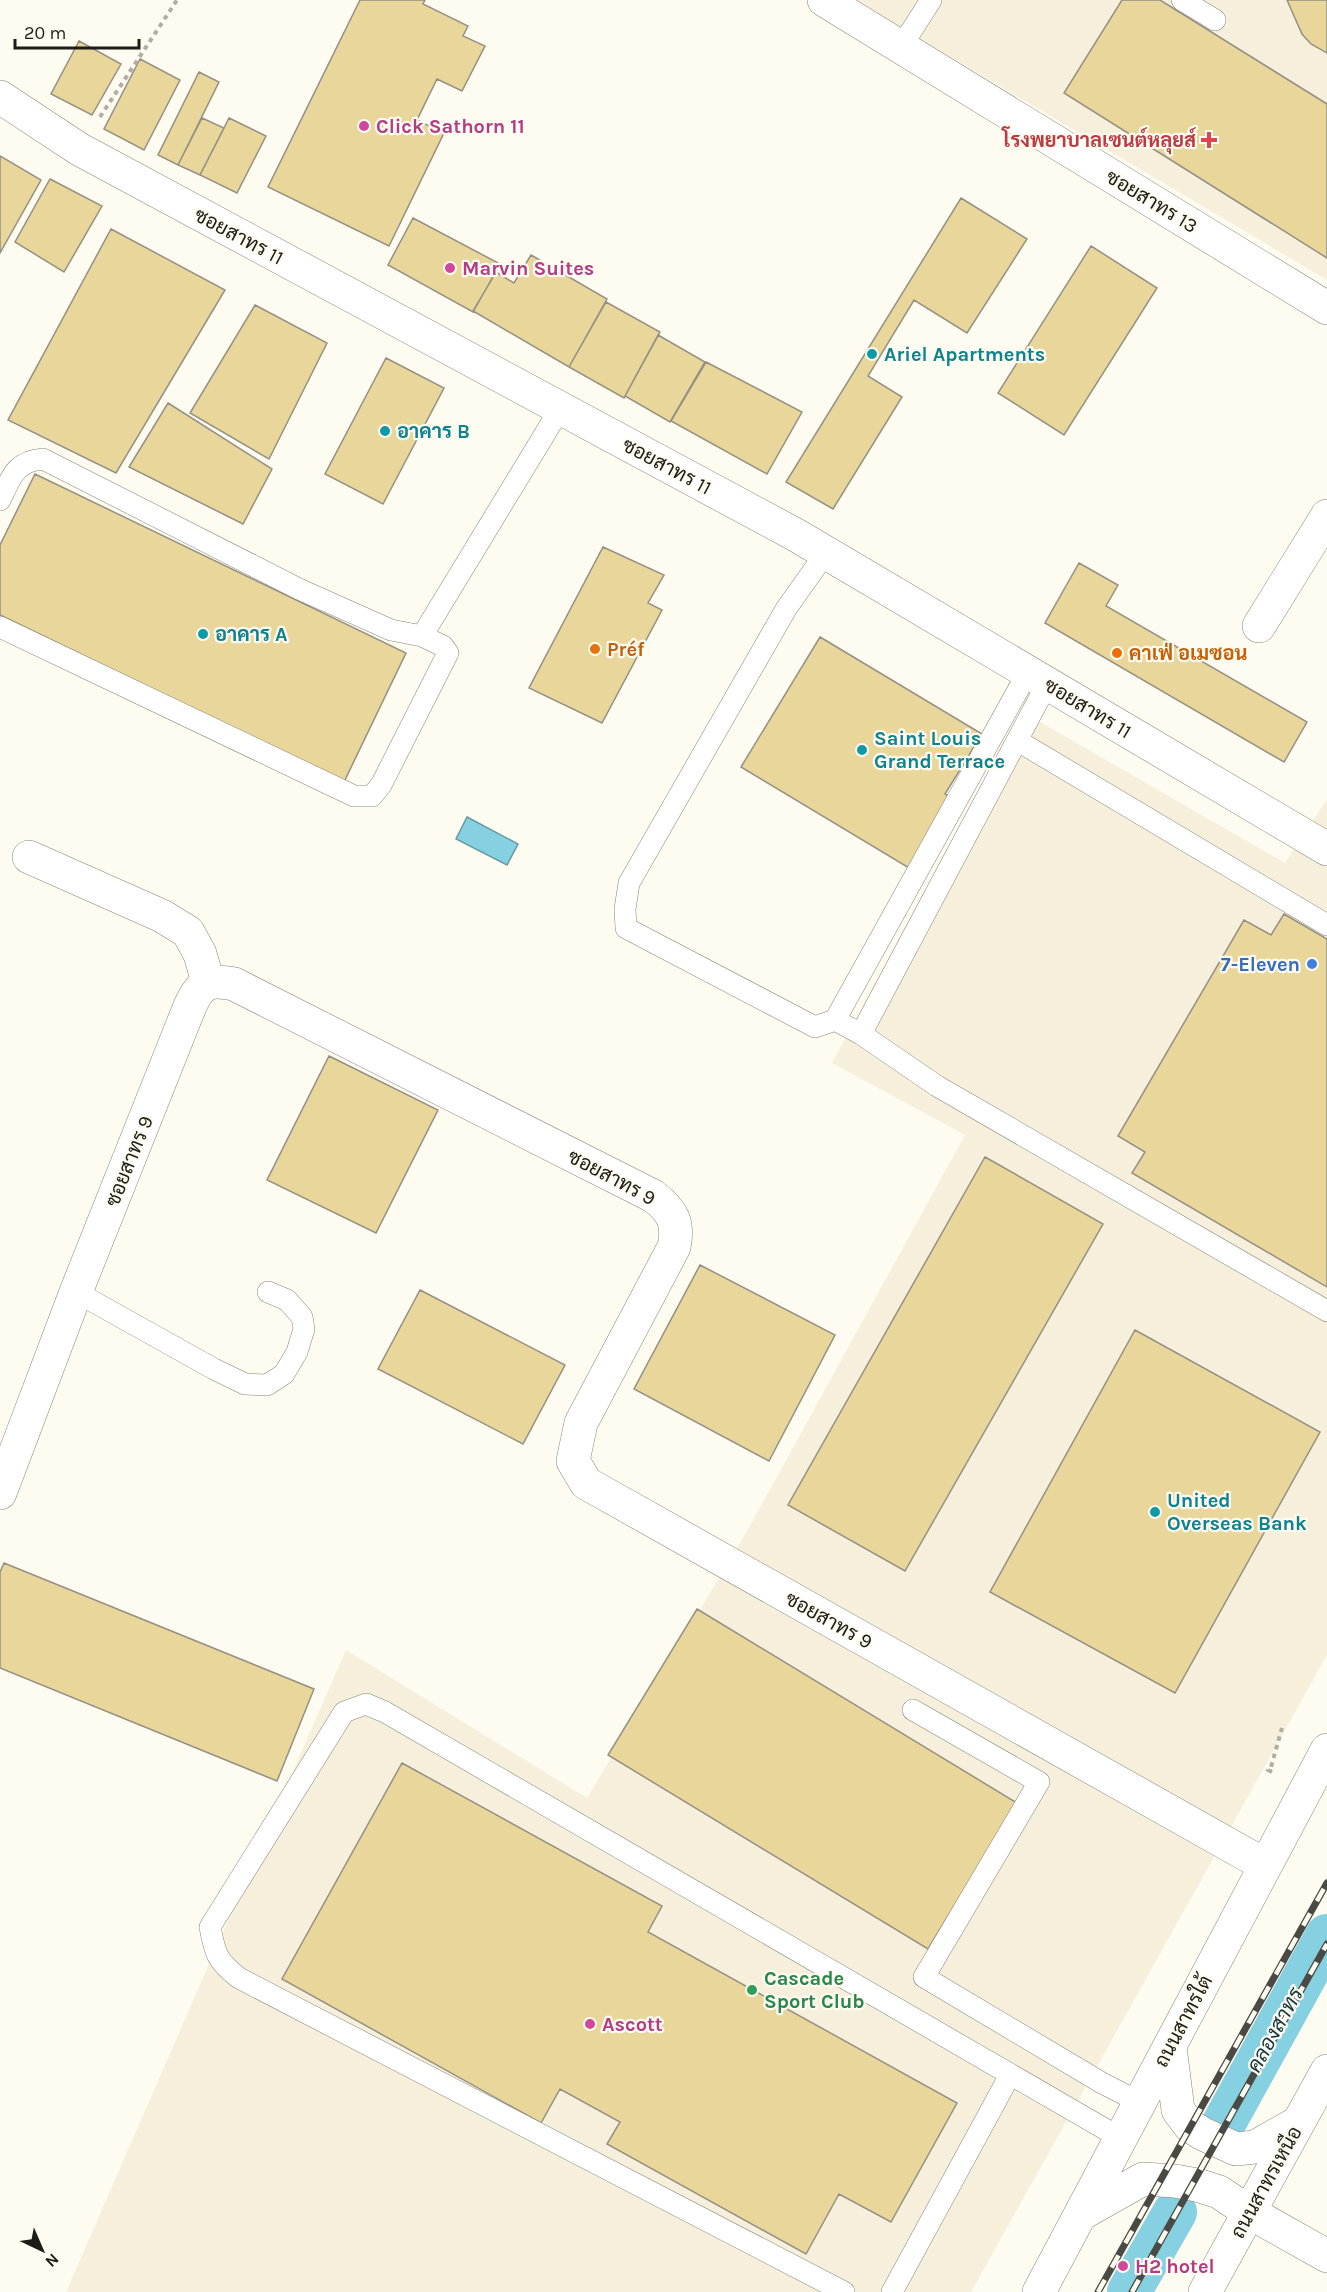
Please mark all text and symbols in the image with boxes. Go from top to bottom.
scale bar [15,12,140,50]
text: 20 m [24,22,66,44]
place label: Click Sathorn 11 [376,115,525,138]
marker: Click Sathorn 11 [357,119,371,133]
place label: โรงพยาบาลเซนต์หลุยส์ [1001,126,1197,155]
marker: โรงพยาบาลเซนต์หลุยส์ [1200,131,1218,149]
street label: ซอยสาทร 13 [1102,165,1202,238]
street label: ซอยสาทร 11 [190,203,287,270]
place label: Marvin Suites [462,257,594,280]
marker: Marvin Suites [443,261,457,275]
place label: Ariel Apartments [884,343,1045,366]
marker: Ariel Apartments [865,347,879,361]
place label: อาคาร B [397,420,470,443]
marker: อาคาร B [378,424,392,438]
street label: ซอยสาทร 11 [618,433,715,500]
place label: อาคาร A [215,623,288,646]
marker: อาคาร A [196,627,210,641]
place label: Préf [607,638,645,661]
marker: Préf [588,642,602,656]
place label: คาเฟ่ อเมซอน [1129,642,1248,665]
marker: คาเฟ่ อเมซอน [1110,646,1124,660]
street label: ซอยสาทร 11 [1040,673,1135,743]
place label: Saint Louis Grand Terrace [874,727,1005,773]
marker: Saint Louis Grand Terrace [855,743,869,757]
place label: 7-Eleven [1221,953,1300,976]
marker: 7-Eleven [1305,957,1319,971]
street label: ซอยสาทร 9 [101,1112,158,1210]
street label: ซอยสาทร 9 [564,1145,660,1210]
place label: United Overseas Bank [1167,1489,1307,1535]
marker: United Overseas Bank [1148,1505,1162,1519]
street label: ซอยสาทร 9 [781,1587,876,1654]
place label: Cascade Sport Club [764,1967,865,2013]
street label: ถนนสาทรใต้ [1148,1970,1218,2071]
marker: Cascade Sport Club [745,1983,759,1997]
water label: คลองสาทร [1242,1983,1308,2077]
place label: Ascott [602,2013,663,2036]
marker: Ascott [583,2017,597,2031]
street label: ถนนสาทรเหนือ [1224,2121,1307,2242]
north arrow [12,2220,72,2280]
text: N [41,2250,63,2271]
place label: H2 hotel [1135,2255,1215,2278]
marker: H2 hotel [1116,2259,1130,2273]

